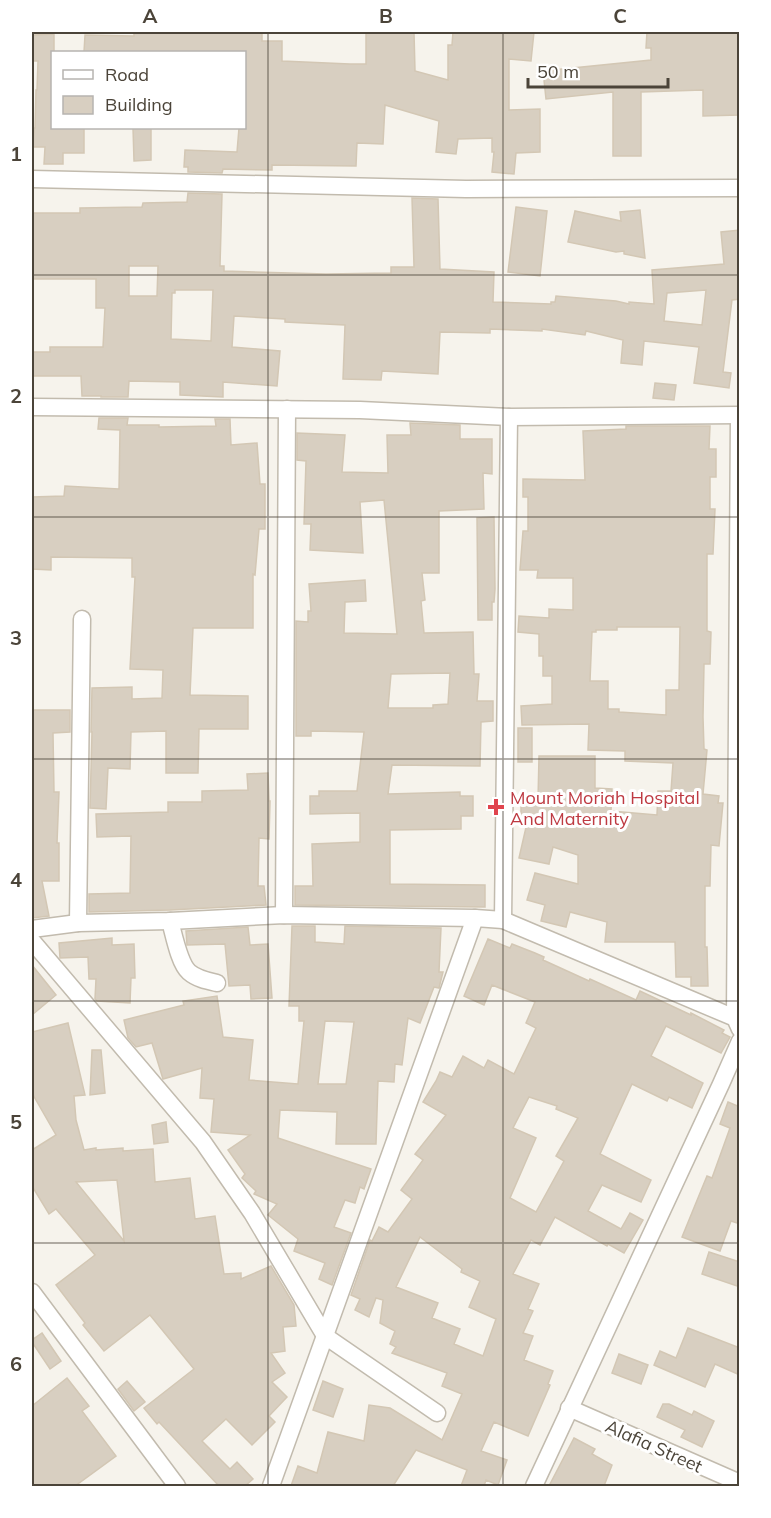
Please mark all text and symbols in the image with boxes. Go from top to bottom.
text: A [143,3,158,28]
text: B [379,3,393,28]
text: C [613,3,627,28]
legend [51,51,246,129]
scale bar [528,51,668,89]
text: 50 m [537,60,579,83]
text: Road [105,63,149,86]
text: Building [105,93,173,116]
text: 1 [10,141,22,166]
text: 2 [10,383,22,408]
text: 3 [10,625,22,650]
place label: Mount Moriah Hospital And Maternity [510,786,700,830]
marker: Mount Moriah Hospital And Maternity [487,798,505,816]
text: 4 [10,867,22,892]
text: 5 [10,1109,22,1134]
text: 6 [10,1351,22,1376]
street label: Alafia Street [602,1414,706,1478]

